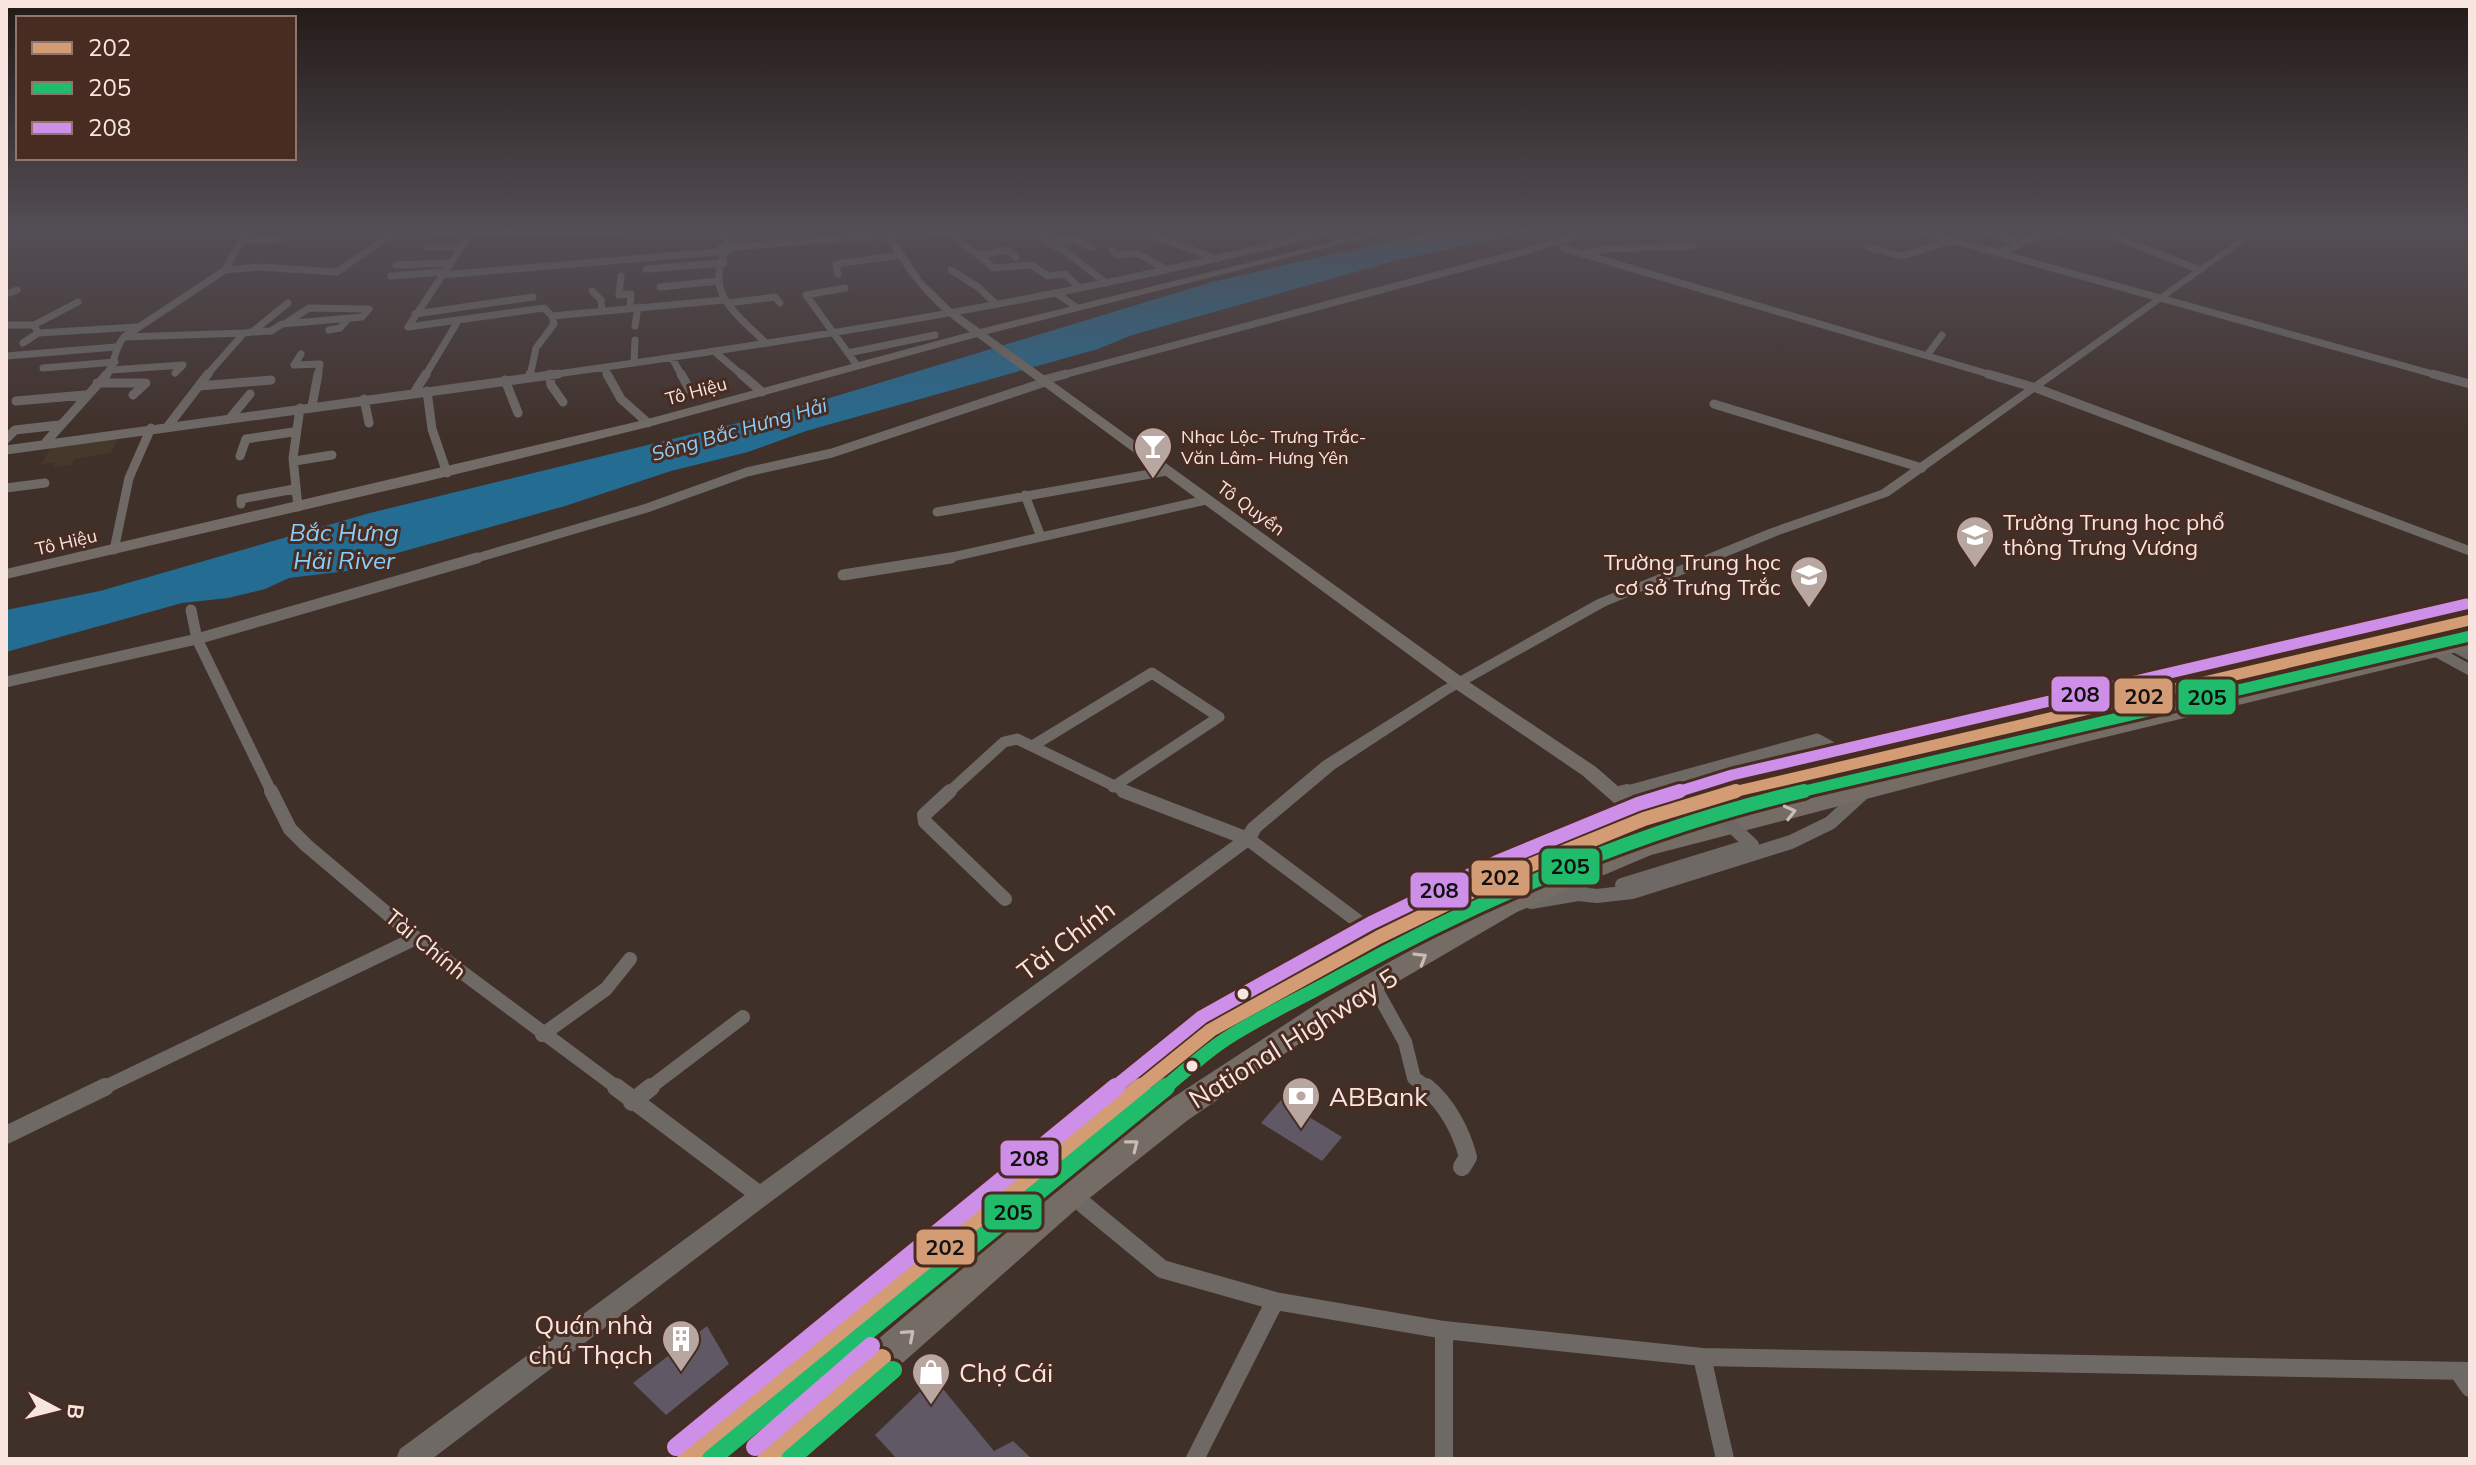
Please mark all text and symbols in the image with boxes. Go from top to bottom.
legend [16,16,296,160]
text: 202 [88,32,131,62]
text: 205 [88,72,131,102]
text: 208 [88,112,131,142]
street label: Tô Hiệu [663,372,729,410]
water label: Sông Bắc Hưng Hải [648,392,830,466]
bar icon: Nhạc Lộc- Trưng Trắc- Văn Lâm- Hưng Yên [1132,425,1174,480]
place label: Nhạc Lộc- Trưng Trắc- Văn Lâm- Hưng Yên [1181,425,1366,469]
street label: Tô Quyền [1212,476,1290,540]
place label: Trường Trung học phổ thông Trưng Vương [2003,508,2225,561]
school or university icon: Trường Trung học phổ thông Trưng Vương [1954,514,1996,569]
water label: Bắc Hưng Hải River [289,517,399,575]
street label: Tô Hiệu [33,524,99,560]
place label: Trường Trung học cơ sở Trưng Trắc [1604,548,1781,601]
school or university icon: Trường Trung học cơ sở Trưng Trắc [1788,554,1830,609]
line badge: 208 [2050,675,2111,713]
line badge: 202 [2113,677,2174,715]
line badge: 205 [2177,678,2237,716]
text: 208 [2060,680,2100,708]
text: 202 [2124,682,2164,710]
text: 205 [2187,683,2227,711]
one-way arrow [1783,805,1797,822]
line badge: 205 [1540,847,1601,886]
text: 205 [1550,852,1590,880]
line badge: 202 [1470,859,1531,897]
text: 202 [1480,863,1520,891]
line badge: 208 [1409,871,1470,909]
text: 208 [1419,876,1459,904]
street label: Tài Chính [1011,893,1121,987]
street label: Tài Chính [380,903,472,985]
one-way arrow [1412,952,1427,968]
street label: National Highway 5 [1183,960,1403,1116]
unlabelled marker [1235,986,1251,1002]
unlabelled marker [1184,1058,1200,1074]
bank icon: ABBank [1280,1075,1322,1130]
place label: ABBank [1329,1080,1428,1113]
line badge: 208 [999,1139,1060,1177]
one-way arrow [1124,1141,1139,1155]
text: 208 [1009,1144,1049,1172]
line badge: 205 [983,1193,1043,1231]
text: 205 [993,1198,1033,1226]
line badge: 202 [915,1228,976,1266]
text: 202 [925,1233,965,1261]
place label: Quán nhà chú Thạch [528,1308,653,1371]
building icon: Quán nhà chú Thạch [660,1318,702,1373]
one-way arrow [900,1330,915,1344]
shop icon: Chợ Cái [910,1351,952,1406]
place label: Chợ Cái [959,1356,1053,1389]
north arrow [16,1369,96,1449]
text: B [61,1402,91,1421]

